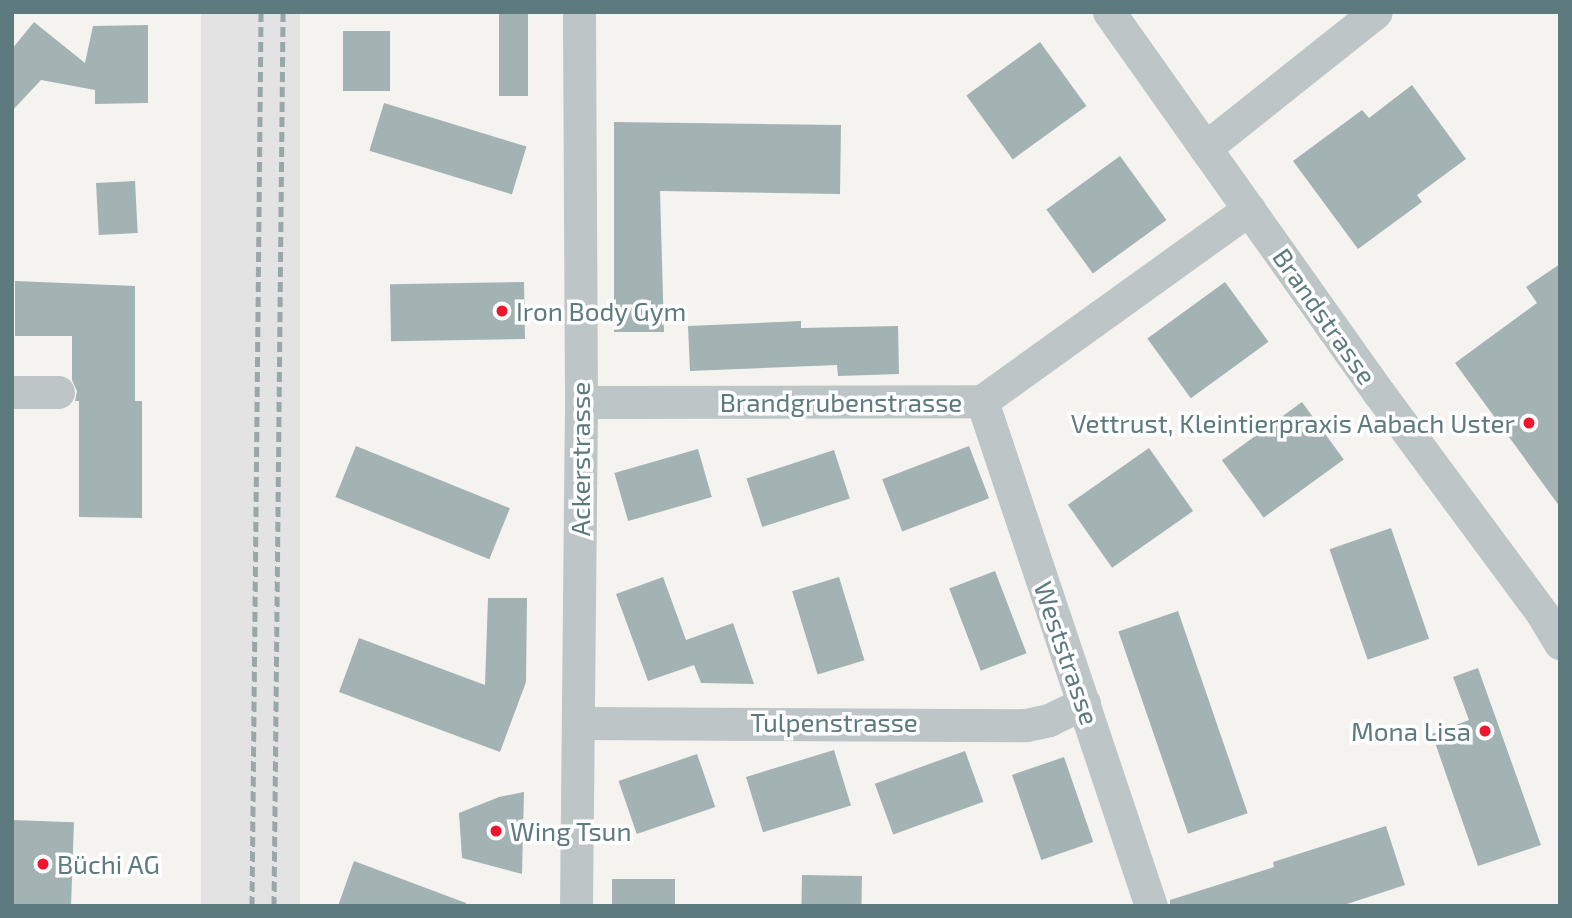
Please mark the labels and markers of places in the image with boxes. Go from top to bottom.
place label: Iron Body Gym [516,295,687,327]
marker: Iron Body Gym [494,303,510,319]
place label: Vettrust, Kleintierpraxis Aabach Uster [1070,407,1515,439]
marker: Vettrust, Kleintierpraxis Aabach Uster [1521,415,1537,431]
place label: Mona Lisa [1351,715,1471,747]
marker: Mona Lisa [1477,723,1493,739]
place label: Wing Tsun [510,815,632,847]
marker: Wing Tsun [488,823,504,839]
place label: Büchi AG [57,848,160,880]
marker: Büchi AG [35,856,51,872]

